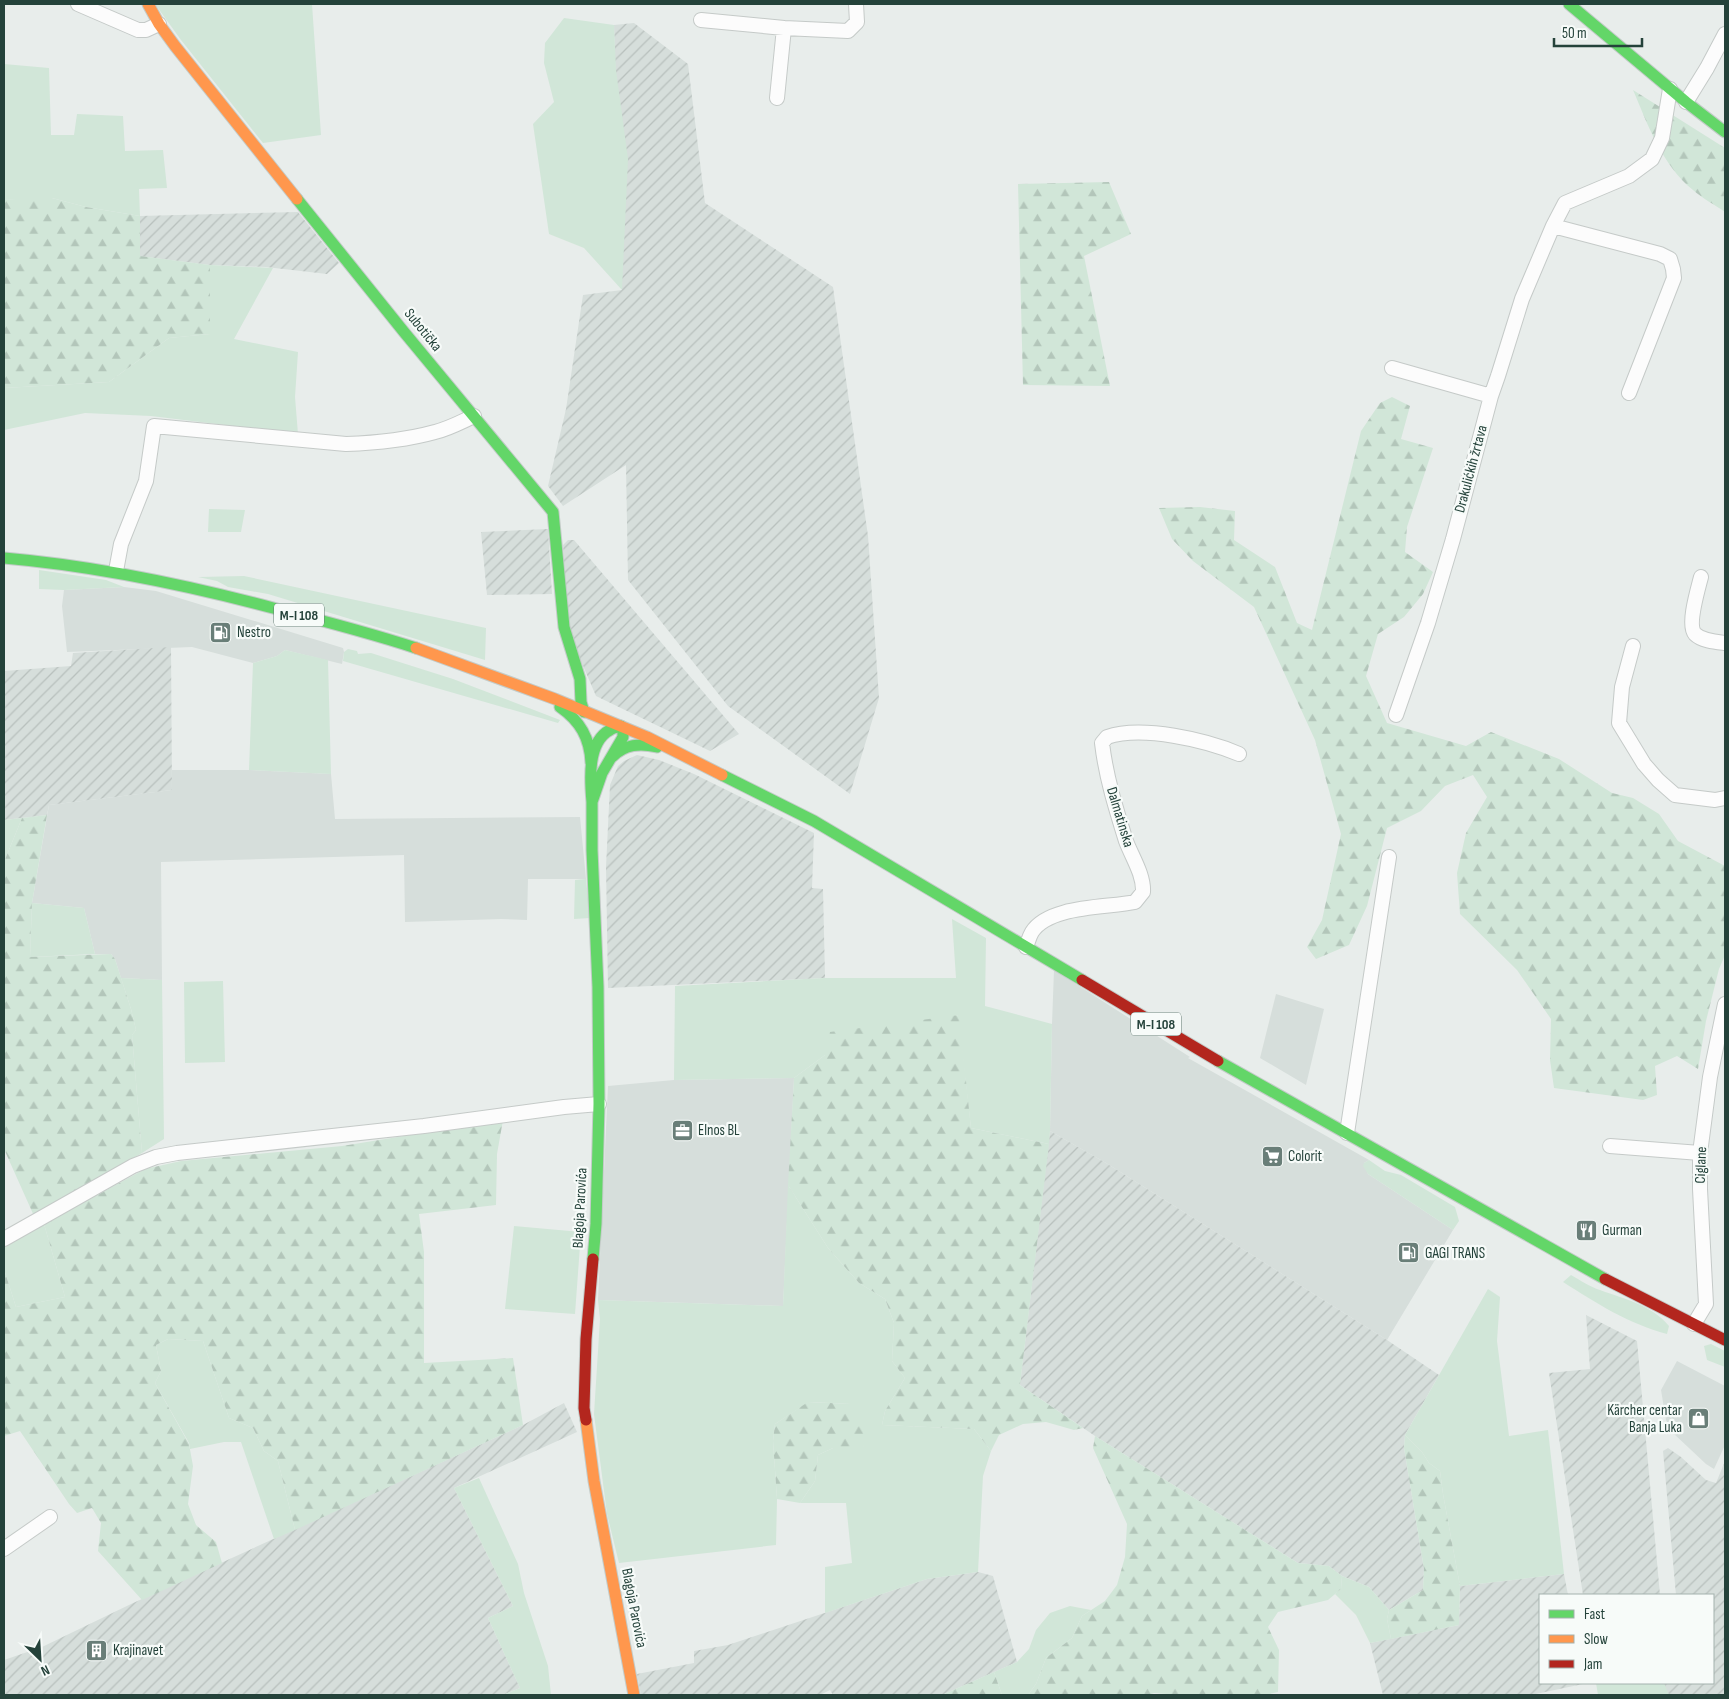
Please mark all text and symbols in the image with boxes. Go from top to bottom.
scale bar [1554,15,1642,47]
text: 50 m [1562,24,1587,43]
street label: Subotička [400,305,446,356]
street label: Drakulićkih žrtava [1450,423,1492,515]
road number: M-I 108 [274,604,324,626]
fuel station icon: Nestro [209,620,233,644]
place label: Nestro [237,623,271,642]
street label: Dalmatinska [1102,785,1138,850]
road number: M-I 108 [1131,1012,1181,1036]
office icon: Elnos BL [670,1118,694,1142]
place label: Elnos BL [698,1121,740,1140]
supermarket icon: Colorit [1260,1144,1284,1168]
street label: Ciglane [1691,1146,1711,1184]
place label: Colorit [1288,1147,1322,1166]
street label: Blagoja Parovića [568,1167,592,1249]
restaurant icon: Gurman [1574,1218,1598,1242]
place label: Gurman [1602,1221,1642,1240]
fuel station icon: GAGI TRANS [1397,1241,1421,1265]
place label: GAGI TRANS [1425,1244,1485,1263]
place label: Kärcher centar Banja Luka [1607,1401,1683,1437]
shop icon: Kärcher centar Banja Luka [1686,1407,1710,1431]
street label: Blagoja Parovića [617,1567,651,1650]
legend [1539,1594,1714,1684]
text: Fast [1584,1605,1606,1624]
text: Slow [1584,1630,1608,1649]
north arrow [15,1634,65,1684]
building icon: Krajinavet [85,1638,109,1662]
place label: Krajinavet [113,1641,164,1660]
text: Jam [1583,1655,1602,1674]
text: N [38,1661,52,1680]

